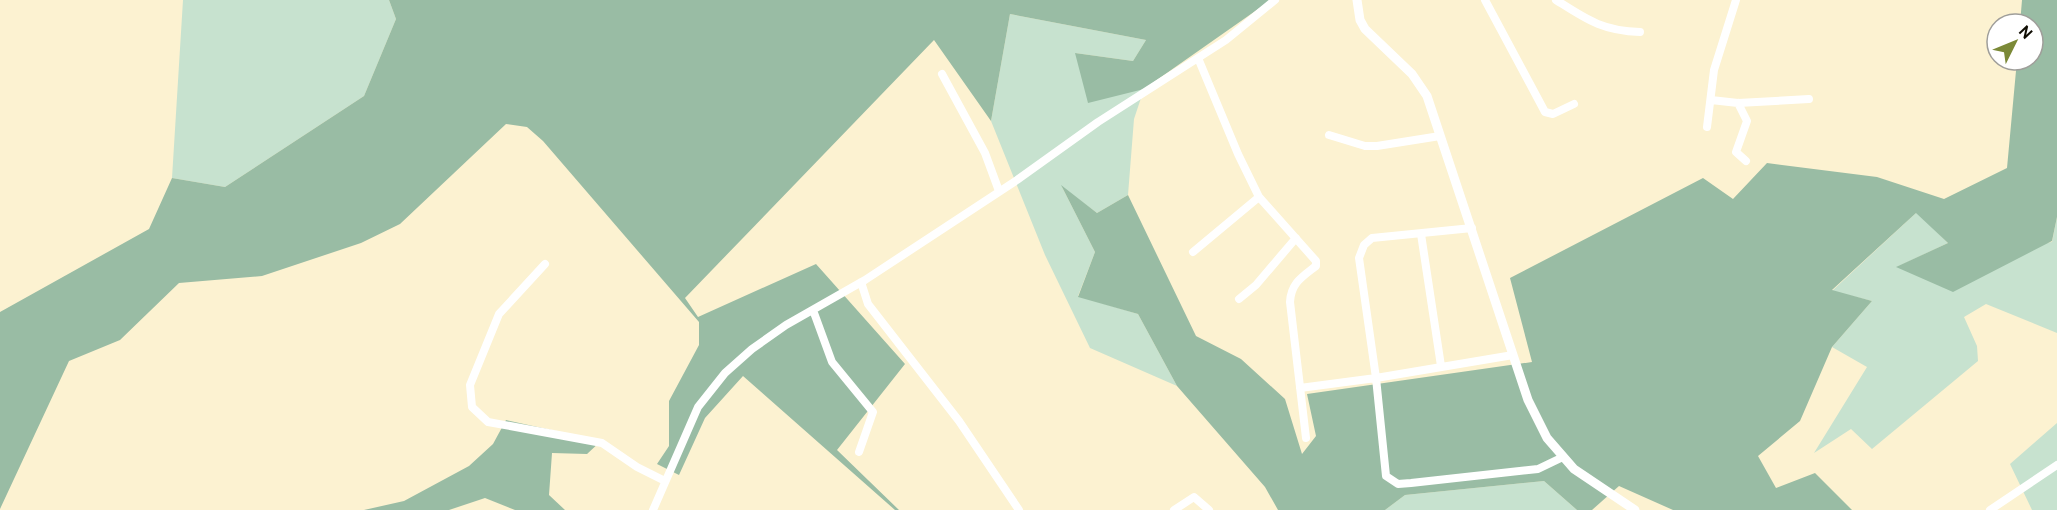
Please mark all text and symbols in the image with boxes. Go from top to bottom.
north arrow [1985,12,2045,72]
text: N [2013,22,2036,44]

